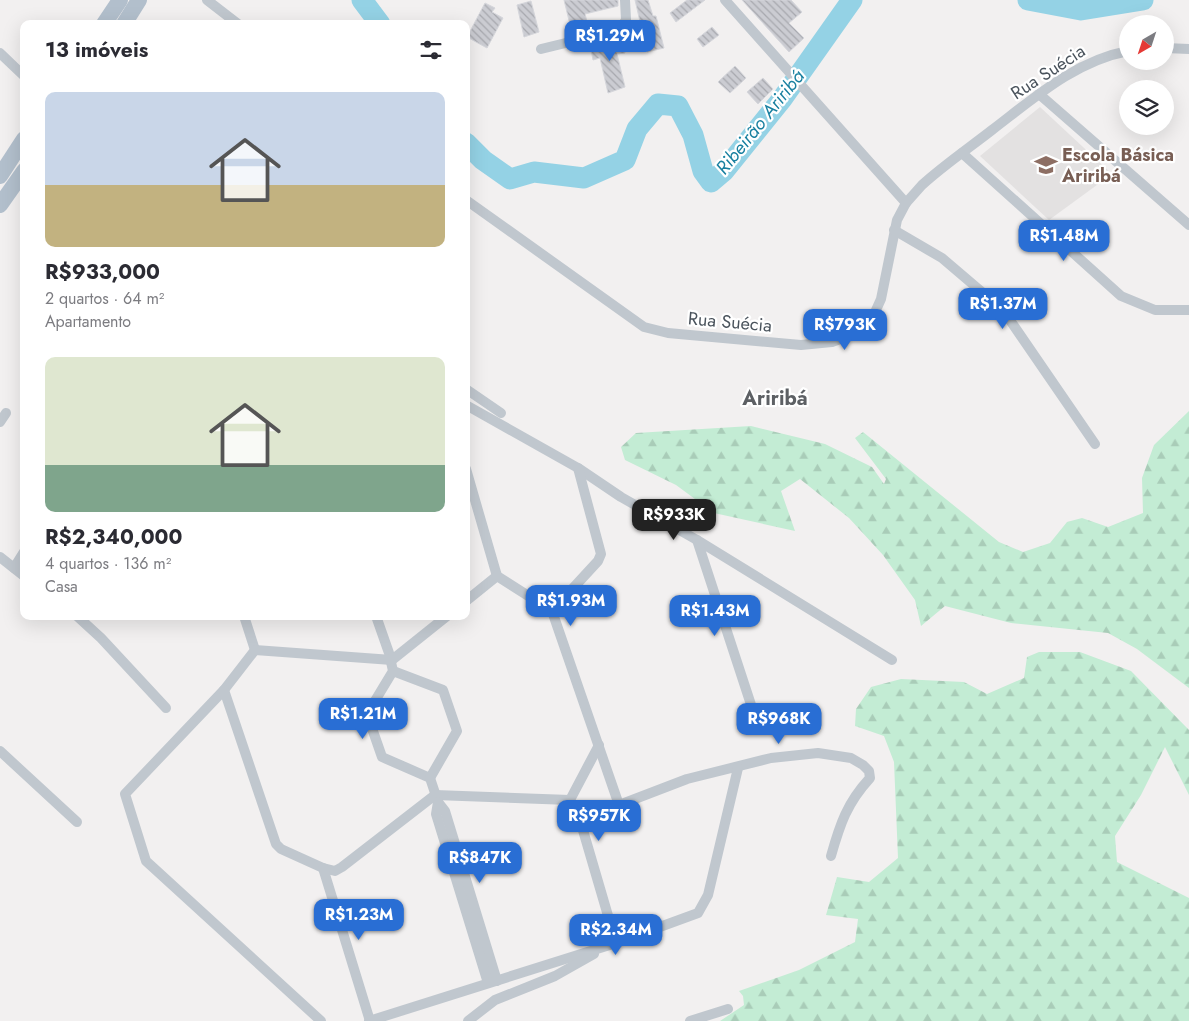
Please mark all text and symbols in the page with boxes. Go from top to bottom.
north arrow [1119,15,1174,70]
map controls [1119,15,1174,135]
pin: R$1.29M [564,20,656,62]
text: R$1.29M [575,24,645,47]
text: 13 imóveis [45,35,148,65]
icon: filters [417,36,445,64]
street label: Rua Suécia [1006,38,1090,106]
water label: Ribeirão Ariribá [709,63,811,180]
button: layers [1119,80,1174,135]
icon: home [200,125,290,215]
place label: Escola Básica Ariribá [1061,142,1174,189]
school or university icon: Escola Básica Ariribá [1033,152,1059,178]
pin: R$1.48M [1018,220,1110,262]
text: R$1.48M [1029,224,1099,247]
text: R$933,000 [45,257,160,287]
text: 2 quartos · 64 m² [45,287,164,310]
pin: R$1.37M [957,288,1049,330]
text: R$1.37M [969,292,1037,315]
street label: Rua Suécia [687,305,773,339]
pin: R$793K [804,308,886,351]
text: Apartamento [45,310,131,333]
text: R$793K [814,313,876,336]
district label: Ariribá [741,384,808,413]
icon: home [200,390,290,480]
pin: R$933K [633,498,715,541]
text: R$933K [643,503,705,526]
text: R$2,340,000 [45,522,182,552]
text: 4 quartos · 136 m² [45,552,171,575]
text: Casa [45,575,78,598]
pin: R$1.93M [525,584,617,627]
text: R$1.93M [537,589,605,612]
pin: R$1.43M [669,594,761,637]
text: R$1.43M [681,599,749,622]
pin: R$1.21M [317,698,409,740]
text: R$1.21M [330,702,396,725]
pin: R$968K [738,702,820,745]
text: R$968K [748,707,810,730]
pin: R$957K [558,800,640,842]
text: R$957K [568,804,630,827]
pin: R$847K [439,842,521,884]
text: R$847K [449,846,511,869]
pin: R$1.23M [313,898,405,941]
text: R$1.23M [325,903,393,926]
pin: R$2.34M [570,914,662,956]
text: R$2.34M [580,918,652,941]

